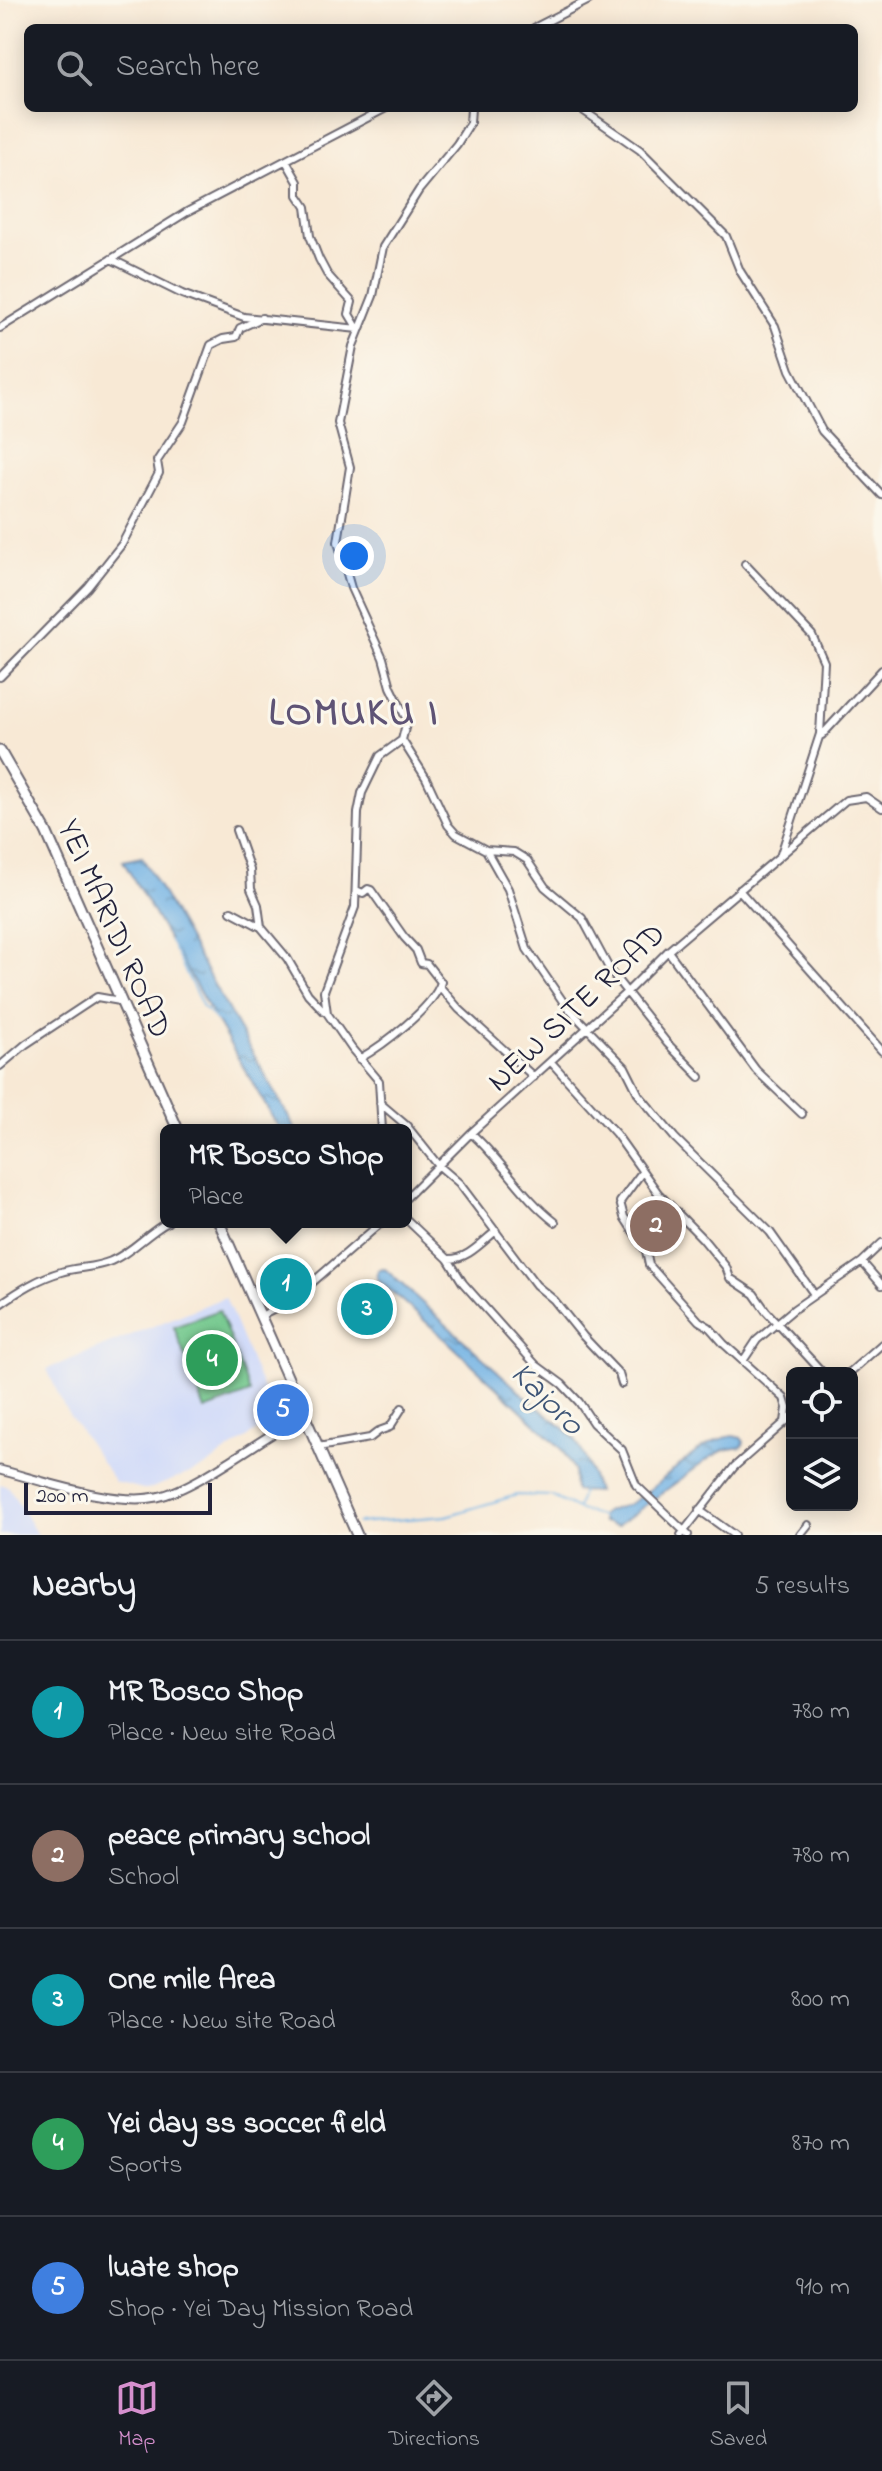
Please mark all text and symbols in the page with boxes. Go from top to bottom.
search box [24,24,858,112]
icon: search [52,46,96,90]
text: Search here [116,46,260,90]
your location [334,536,374,576]
district label: LOMUKU I [269,685,439,744]
street label: YEI MARIDI ROAD [44,812,182,1046]
street label: NEW SITE ROAD [477,913,677,1104]
popup [160,1124,412,1228]
text: MR Bosco Shop [188,1135,384,1179]
text: Place [188,1179,244,1217]
pin: 2 [630,1196,682,1256]
pin: 1 [260,1254,312,1314]
pin: 3 [341,1279,393,1339]
pin: 4 [186,1330,238,1390]
water label: Kajoro [498,1351,596,1449]
map controls [786,1367,858,1511]
button: locate [786,1367,858,1439]
pin: 5 [257,1380,309,1440]
button: layers [786,1439,858,1511]
scale bar [24,1479,212,1515]
text: 200 m [36,1481,89,1513]
text: Nearby [32,1562,136,1612]
text: 5 results [755,1568,850,1606]
text: MR Bosco Shop [108,1671,303,1715]
text: 1 [54,1693,62,1731]
text: 780 m [792,1693,850,1731]
text: Place · New site Road [108,1715,336,1753]
text: peace primary school [108,1815,370,1859]
text: 2 [52,1837,64,1875]
text: 780 m [792,1837,850,1875]
text: School [108,1859,179,1897]
text: One mile Area [108,1959,276,2003]
text: 3 [53,1981,63,2019]
text: 800 m [791,1981,850,2019]
text: Place · New site Road [108,2003,336,2041]
text: Yei day ss soccer field [108,2103,386,2147]
text: 4 [53,2125,63,2163]
text: 870 m [792,2125,850,2163]
text: Sports [108,2147,182,2185]
text: luate shop [108,2247,239,2291]
text: 5 [51,2269,65,2307]
text: 910 m [796,2269,850,2307]
text: Shop · Yei Day Mission Road [108,2291,413,2329]
tab: Map [115,2376,159,2456]
tab: Directions [389,2376,480,2456]
tab: Saved [710,2376,767,2456]

